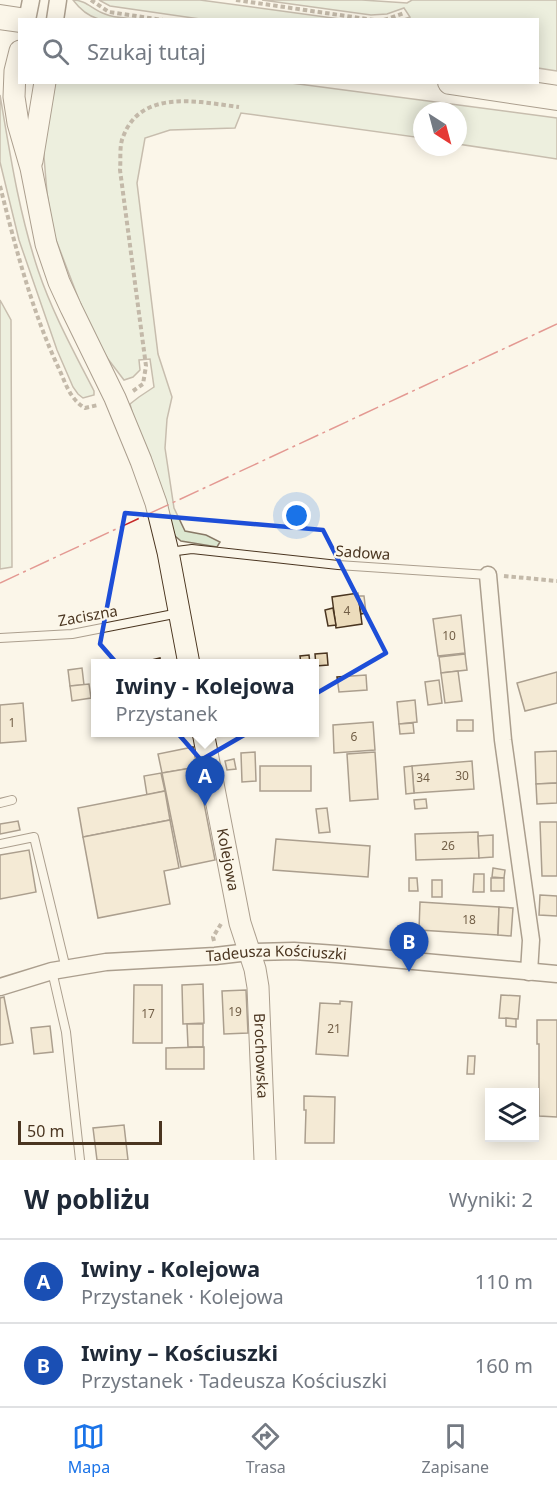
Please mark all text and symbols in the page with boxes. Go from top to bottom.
search box [18,18,539,84]
icon: search [39,35,72,68]
text: Szukaj tutaj [87,36,206,66]
north arrow [413,102,467,156]
your location [282,501,311,530]
street label: Sadowa [335,540,391,564]
street label: Zaciszna [57,600,119,630]
house number: 4 [344,602,351,619]
house number: 10 [442,627,456,644]
popup [91,659,319,737]
text: Iwiny - Kolejowa [115,670,295,700]
text: Przystanek [115,700,218,727]
house number: 1 [9,714,15,731]
house number: 6 [351,728,358,745]
pin: A [186,756,224,806]
house number: 30 [455,767,469,784]
house number: 34 [416,769,430,786]
street label: Kolejowa [213,826,245,893]
house number: 26 [441,837,455,854]
house number: 18 [462,911,476,928]
pin: B [390,922,428,972]
street label: Tadeusza Kościuszki [205,940,348,965]
house number: 19 [228,1003,242,1020]
house number: 17 [141,1005,155,1022]
street label: Brochowska [250,1013,274,1099]
house number: 21 [327,1020,341,1037]
map controls [485,1088,539,1142]
button: layers [485,1088,539,1142]
scale bar [18,1118,162,1146]
text: 50 m [27,1120,64,1142]
text: W pobliżu [24,1181,150,1217]
text: Wyniki: 2 [449,1186,533,1213]
text: Iwiny - Kolejowa [81,1253,260,1283]
text: A [37,1268,50,1295]
text: 110 m [475,1268,533,1295]
text: Przystanek · Kolejowa [81,1283,284,1310]
text: Iwiny – Kościuszki [81,1337,278,1367]
text: B [37,1352,50,1379]
text: 160 m [475,1352,533,1379]
text: Przystanek · Tadeusza Kościuszki [81,1367,387,1394]
tab: Mapa [68,1420,110,1478]
tab: Trasa [246,1420,286,1478]
tab: Zapisane [422,1420,489,1478]

